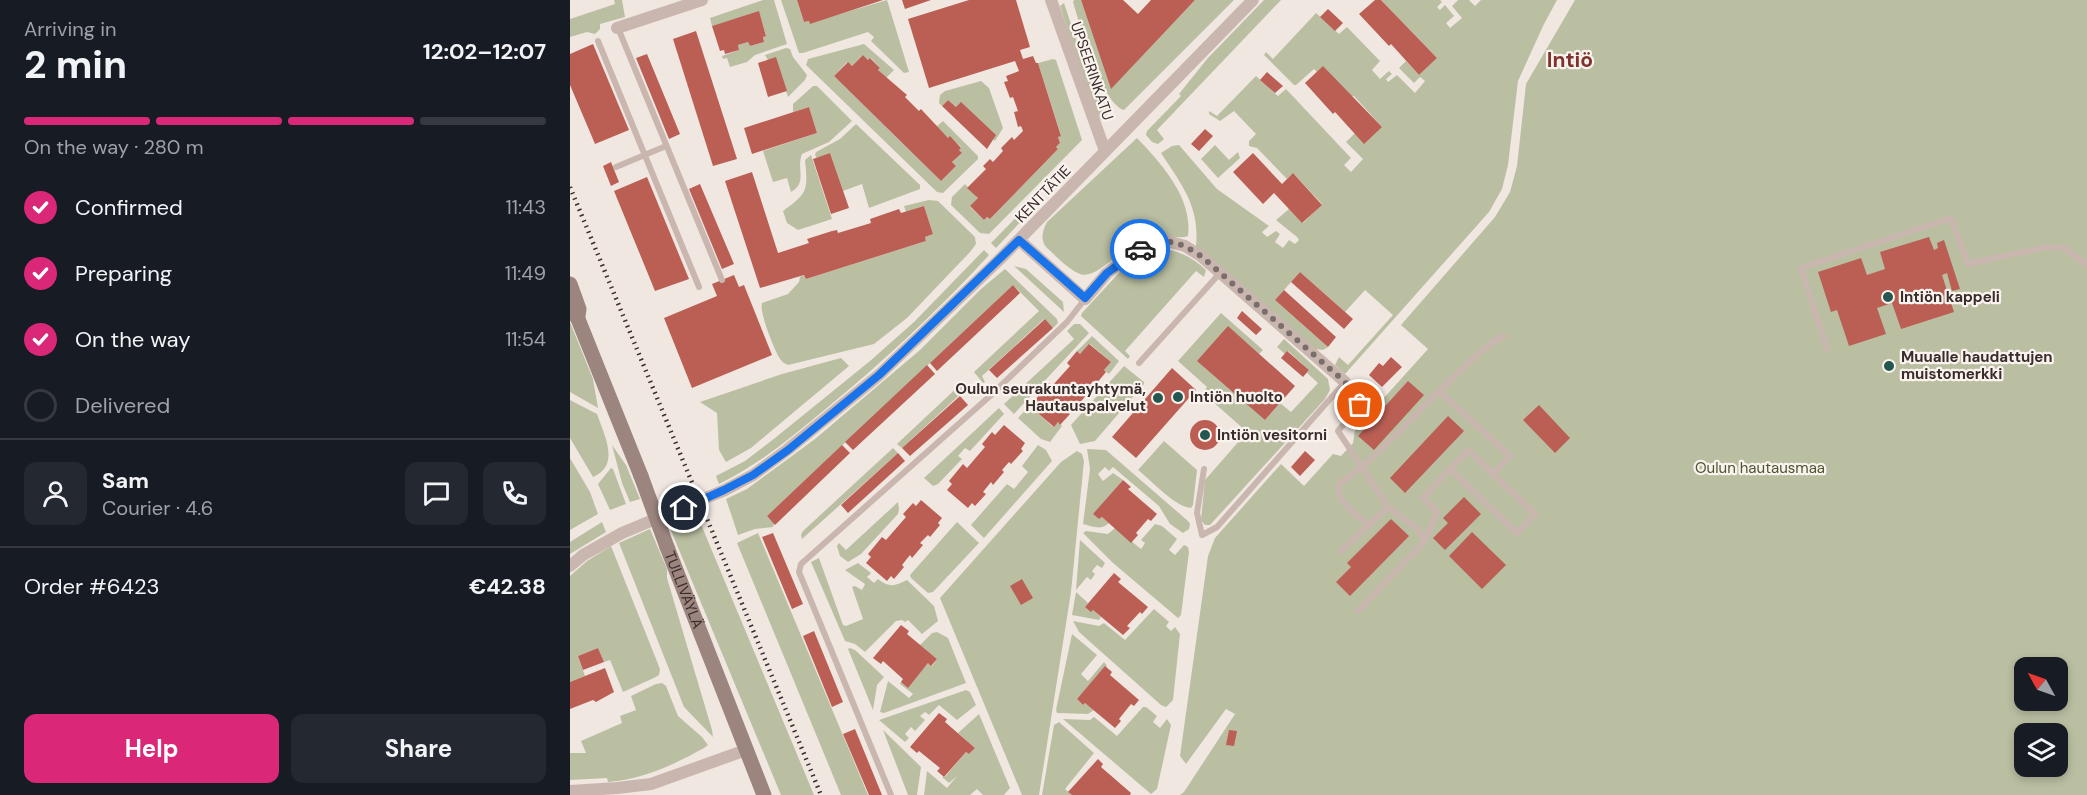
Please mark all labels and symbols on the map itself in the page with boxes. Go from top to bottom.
street label: UPSEERINKATU [1066,19,1118,123]
district label: Intiö [1547,46,1593,74]
street label: KENTTÄTIE [1011,161,1075,227]
courier [1110,219,1170,279]
place label: Intiön kappeli [1900,287,2000,307]
marker: Intiön kappeli [1881,290,1895,304]
place label: Muualle haudattujen muistomerkki [1901,347,2053,384]
marker: Muualle haudattujen muistomerkki [1882,359,1896,373]
place label: Oulun seurakuntayhtymä, Hautauspalvelut [955,379,1146,416]
pin [1334,379,1385,430]
place label: Intiön huolto [1190,387,1283,407]
marker: Intiön huolto [1171,390,1185,404]
marker: Oulun seurakuntayhtymä, Hautauspalvelut [1151,391,1165,405]
place label: Intiön vesitorni [1217,425,1327,445]
marker: Intiön vesitorni [1198,428,1212,442]
park label: Oulun hautausmaa [1695,458,1825,478]
pin [658,482,709,533]
street label: TULLIVÄYLÄ [660,548,708,632]
north arrow [2014,657,2068,711]

